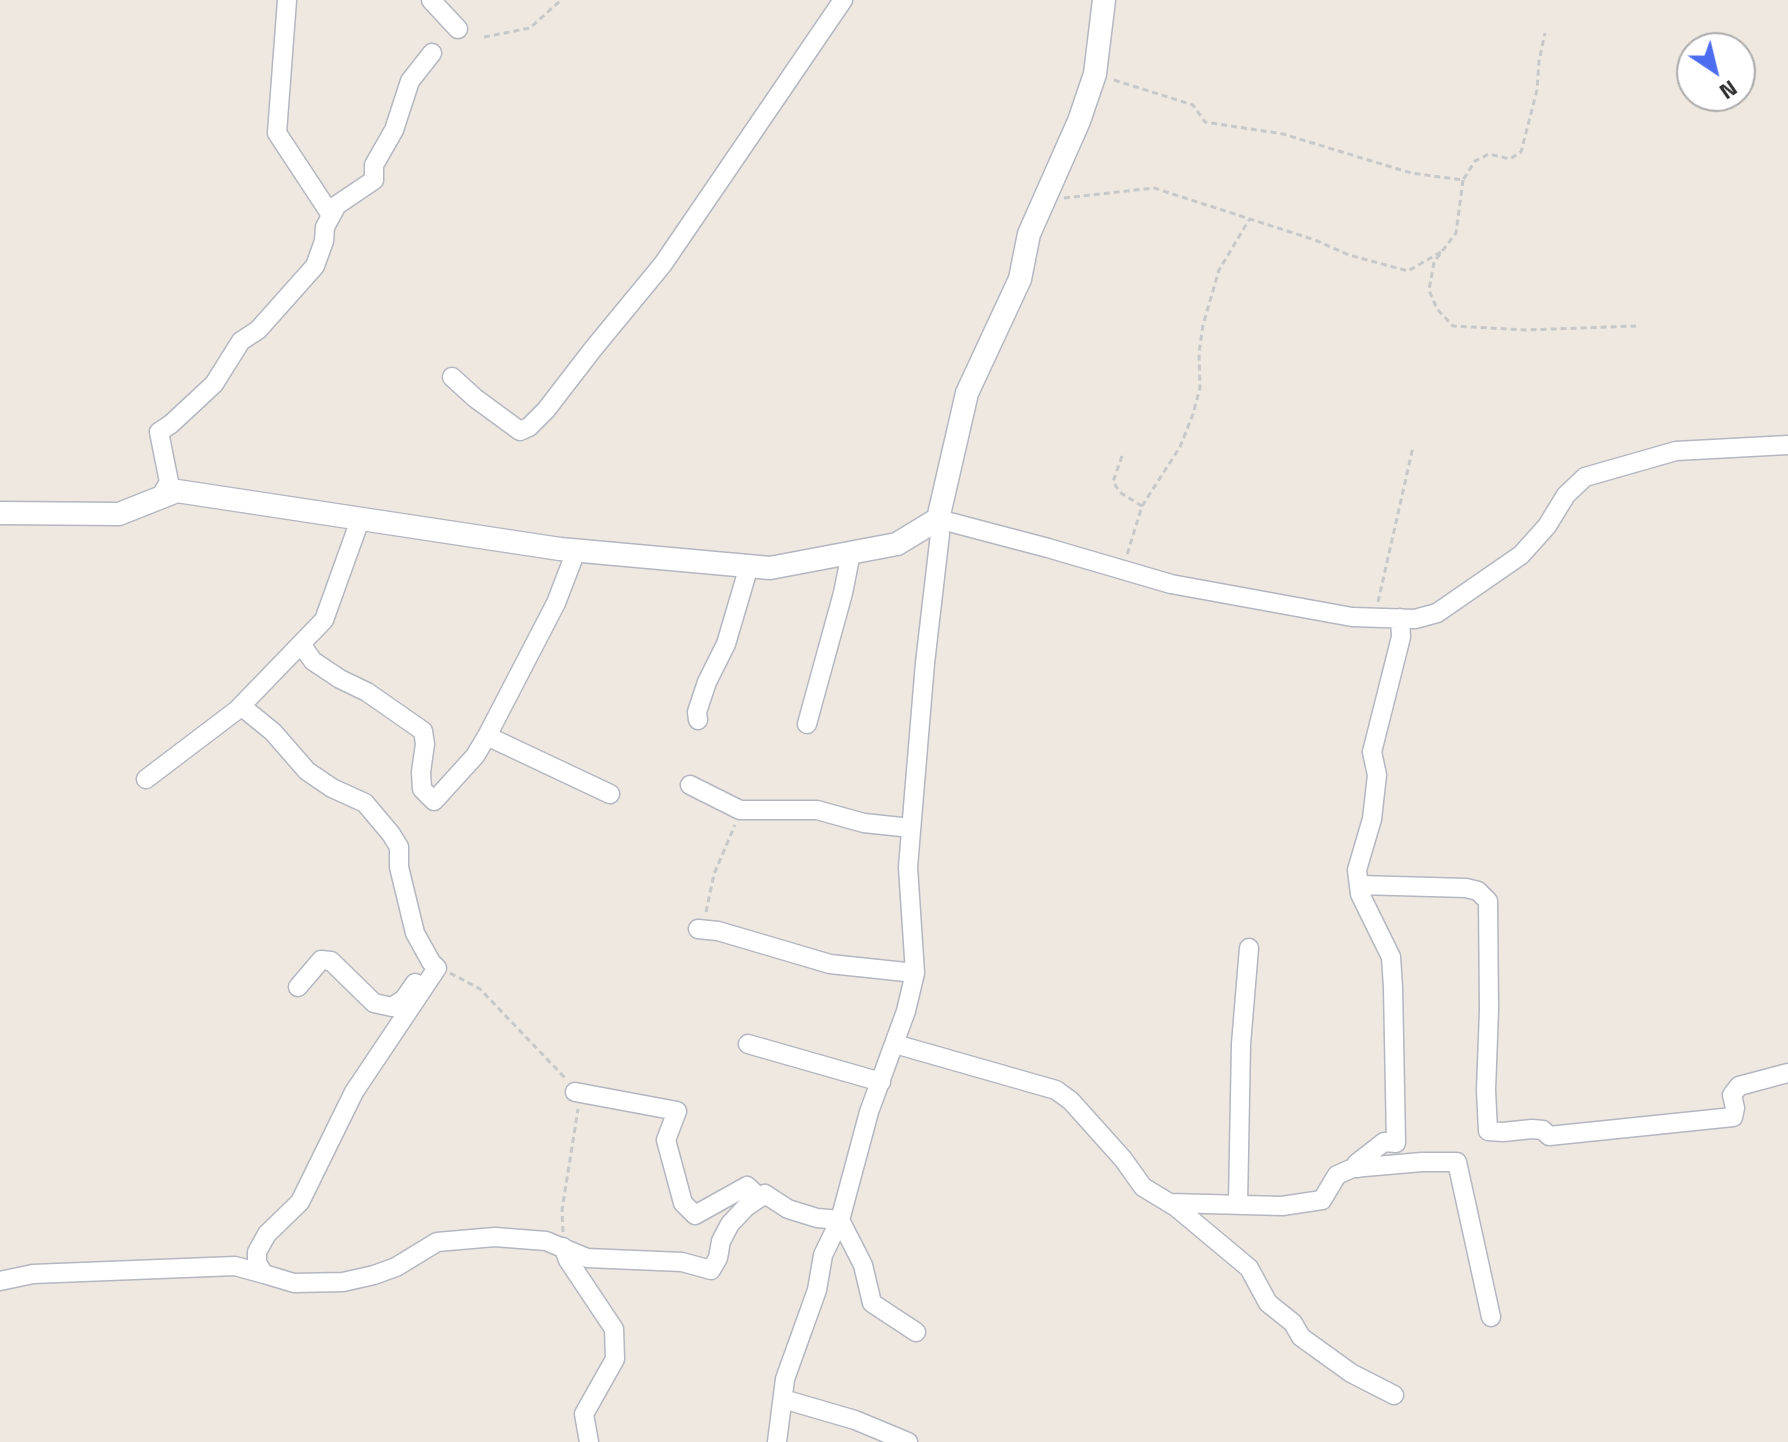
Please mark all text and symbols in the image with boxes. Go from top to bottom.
north arrow [1676,32,1756,112]
text: N [1713,72,1745,108]

